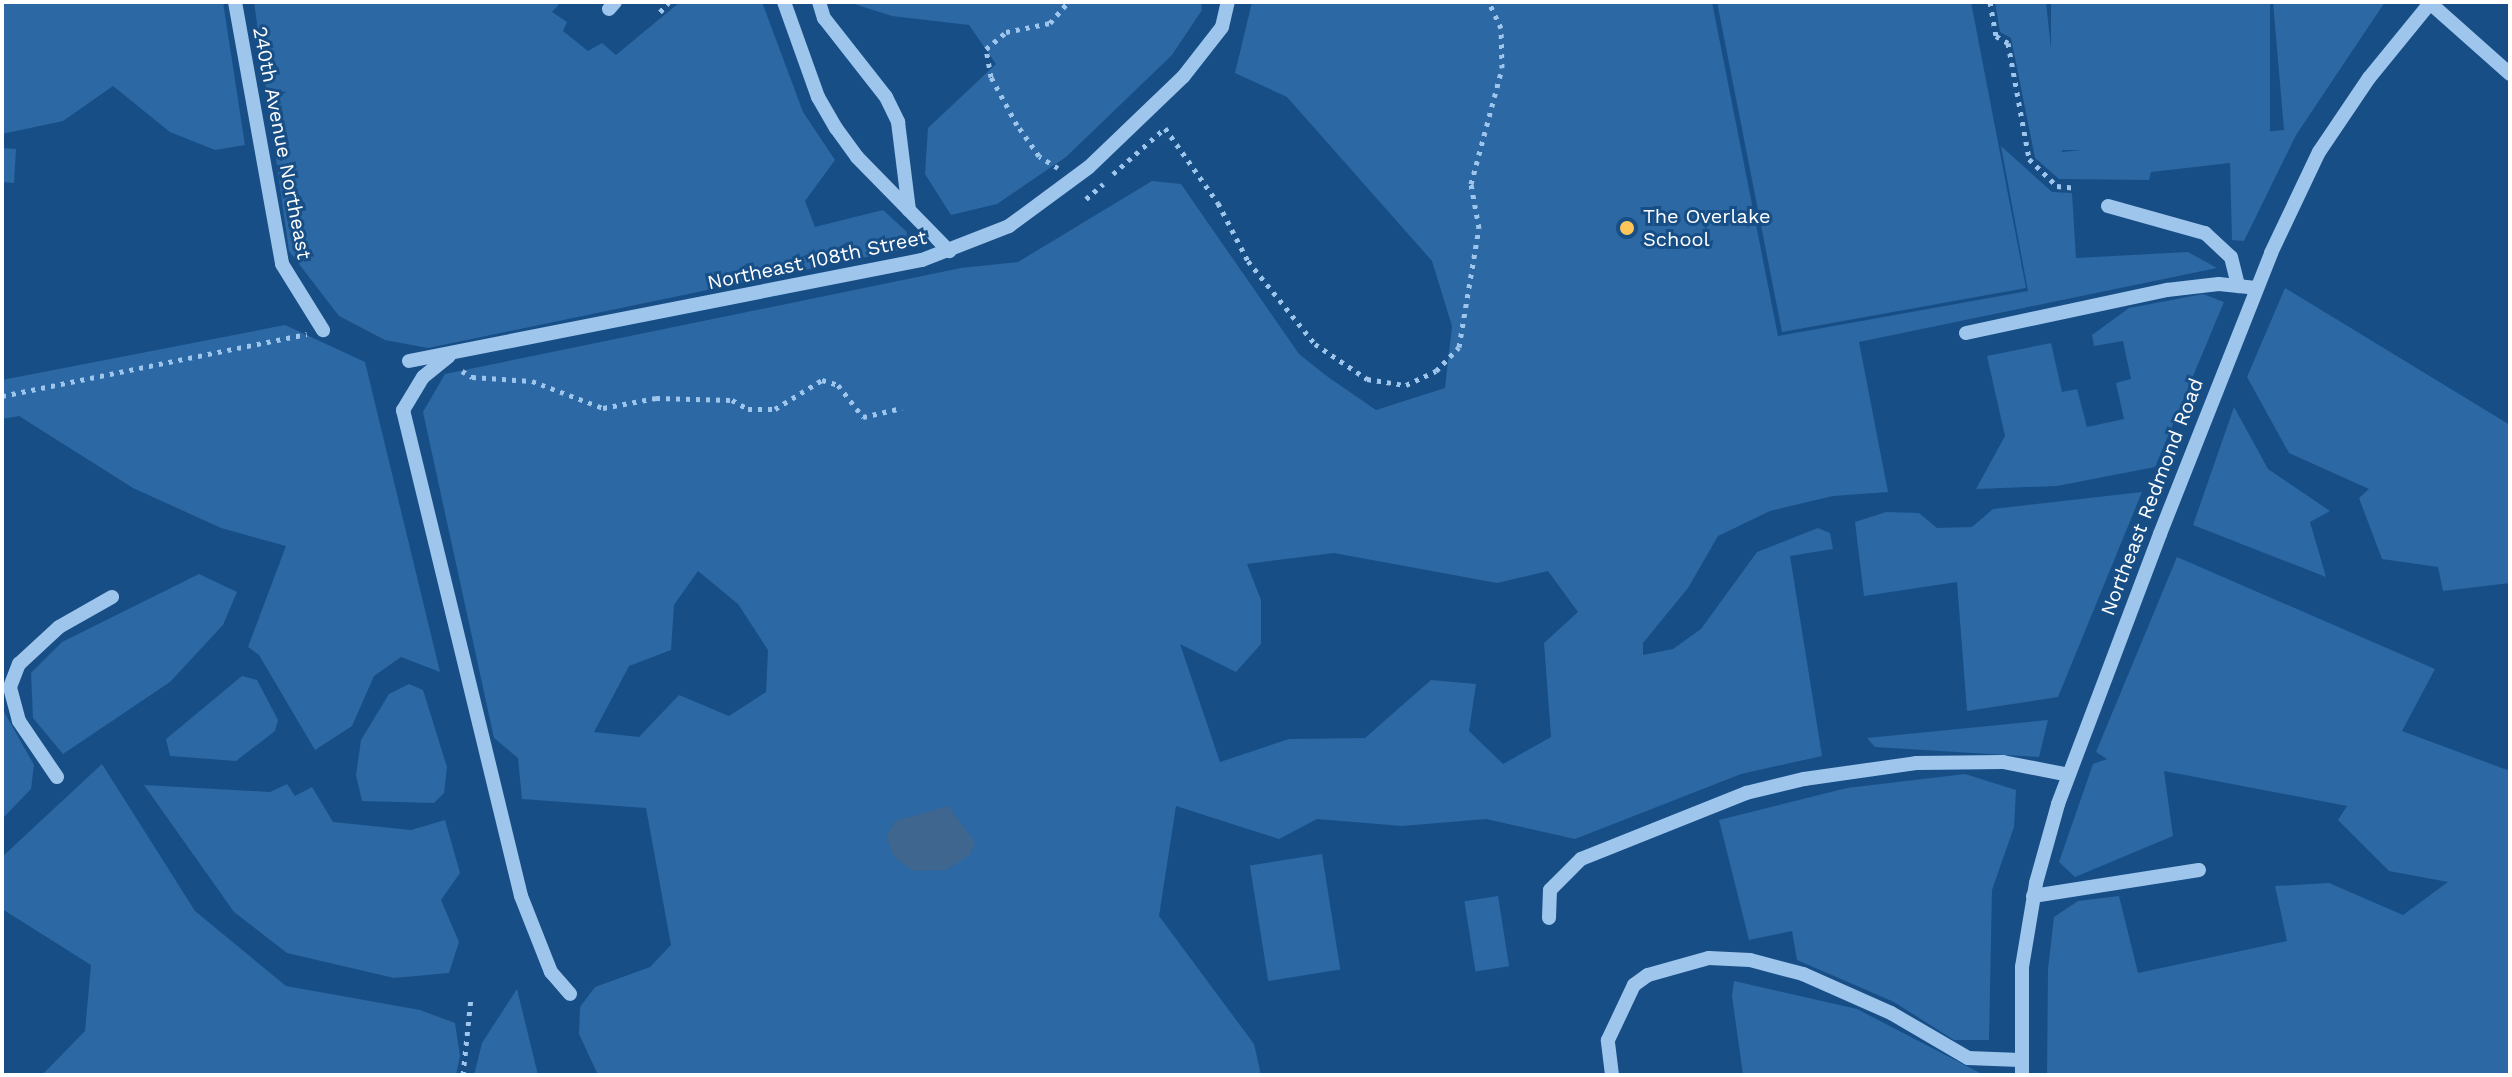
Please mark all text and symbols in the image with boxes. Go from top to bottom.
street label: 240th Avenue Northeast [248,24,316,262]
place label: The Overlake School [1643,204,1770,251]
marker: The Overlake School [1618,219,1636,237]
street label: Northeast 108th Street [705,225,929,295]
street label: Northeast Redmond Road [2096,375,2208,619]

